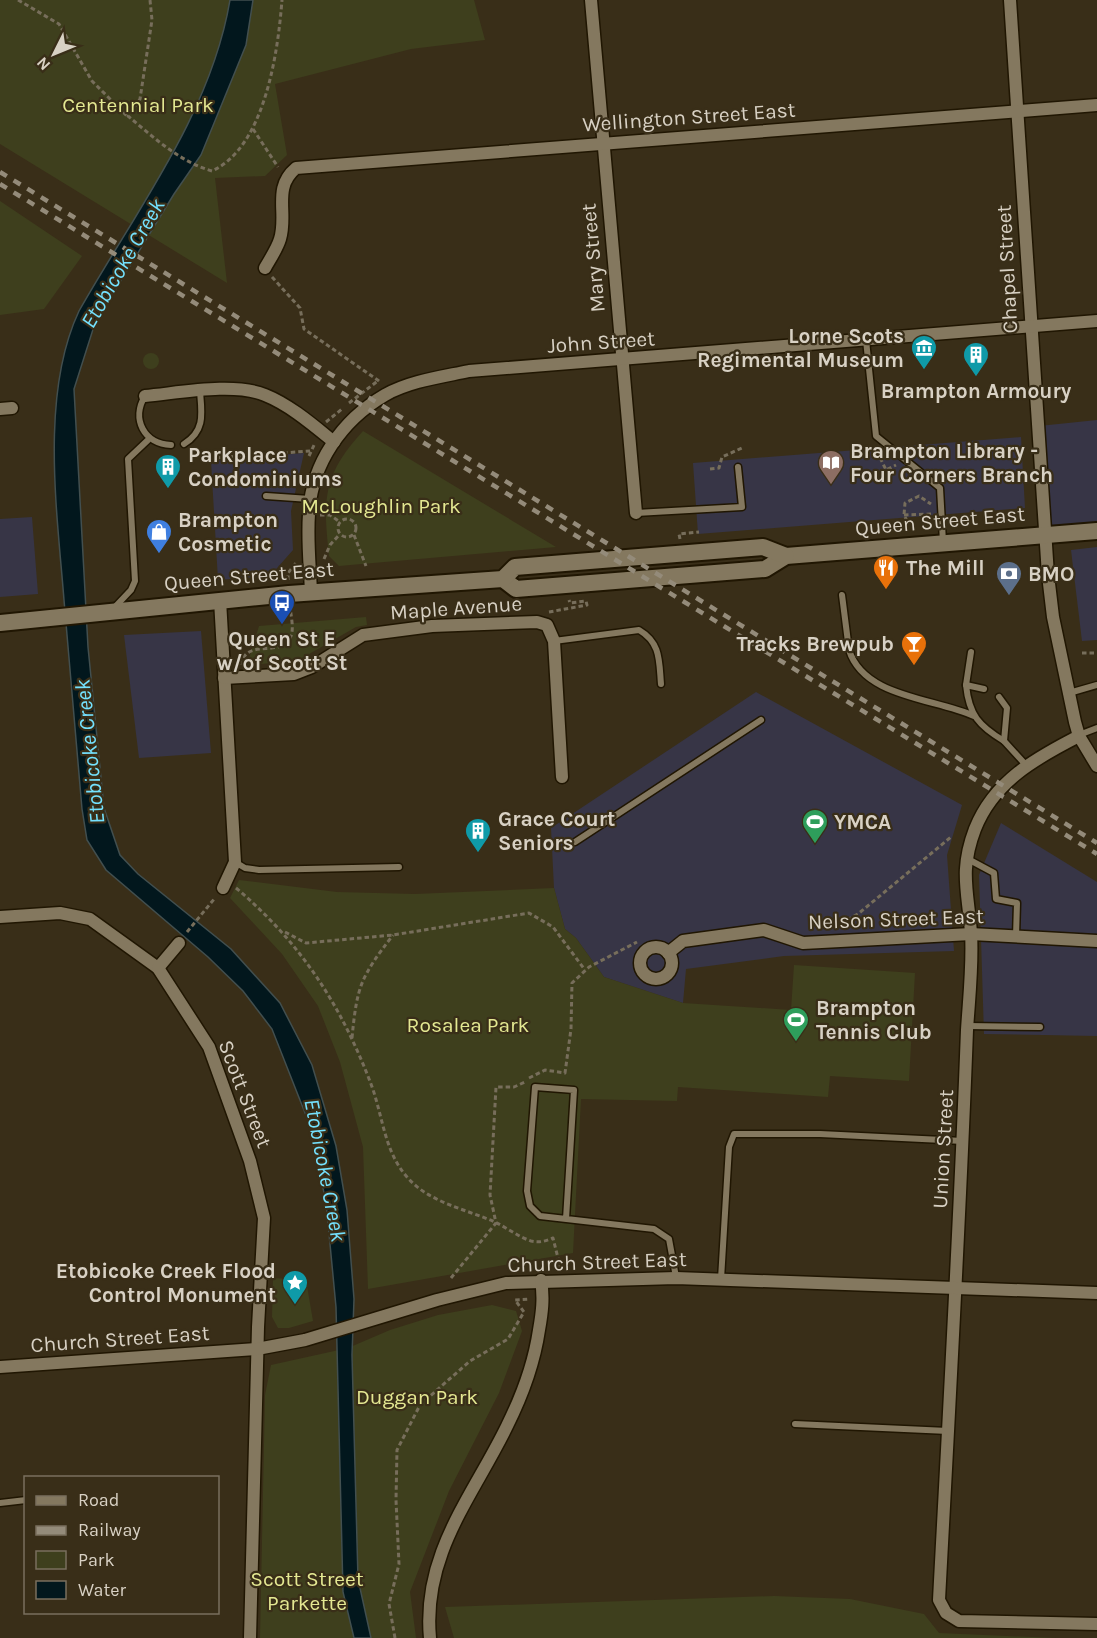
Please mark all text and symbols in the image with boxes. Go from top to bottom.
north arrow [24,24,84,84]
text: N [33,53,54,75]
park label: Centennial Park [62,93,214,117]
street label: Wellington Street East [582,98,796,136]
water label: Etobicoke Creek [75,193,171,333]
street label: Mary Street [576,202,610,314]
street label: Chapel Street [992,204,1022,334]
place label: Lorne Scots Regimental Museum [697,324,904,372]
street label: John Street [546,326,656,358]
museum icon: Lorne Scots Regimental Museum [909,333,939,371]
building icon: Brampton Armoury [961,340,991,378]
place label: Brampton Armoury [881,379,1072,403]
place label: Brampton Library - Four Corners Branch [850,439,1053,487]
place label: Parkplace Condominiums [188,443,342,491]
library icon: Brampton Library - Four Corners Branch [816,448,846,486]
building icon: Parkplace Condominiums [153,452,183,490]
park label: McLoughlin Park [301,494,461,518]
street label: Queen Street East [854,502,1026,540]
place label: Brampton Cosmetic [178,508,278,556]
shop icon: Brampton Cosmetic [144,517,174,555]
restaurant icon: The Mill [871,553,901,591]
place label: The Mill [906,556,985,580]
street label: Queen Street East [163,557,335,595]
bank icon: BMO [994,559,1024,597]
place label: BMO [1028,562,1074,586]
bus stop icon: Queen St E w/of Scott St [267,588,297,626]
street label: Maple Avenue [389,591,523,625]
place label: Queen St E w/of Scott St [217,627,347,675]
bar icon: Tracks Brewpub [899,629,929,667]
place label: Tracks Brewpub [736,632,894,656]
water label: Etobicoke Creek [69,678,111,825]
place label: Grace Court Seniors [498,807,615,855]
sports icon: YMCA [800,807,830,845]
place label: YMCA [834,810,891,834]
building icon: Grace Court Seniors [463,816,493,854]
street label: Nelson Street East [808,904,985,934]
place label: Brampton Tennis Club [816,996,932,1044]
sports icon: Brampton Tennis Club [781,1005,811,1043]
park label: Rosalea Park [407,1013,530,1037]
street label: Scott Street [213,1037,277,1151]
street label: Union Street [928,1089,958,1209]
water label: Etobicoke Creek [298,1096,352,1245]
street label: Church Street East [507,1247,687,1277]
place label: Etobicoke Creek Flood Control Monument [56,1259,276,1307]
place icon: Etobicoke Creek Flood Control Monument [280,1268,310,1306]
street label: Church Street East [30,1321,210,1357]
park label: Duggan Park [356,1385,478,1409]
legend [24,1476,219,1614]
text: Road [78,1489,119,1511]
text: Railway [78,1519,141,1541]
text: Park [78,1549,115,1571]
park label: Scott Street Parkette [250,1567,364,1615]
text: Water [78,1579,126,1601]

